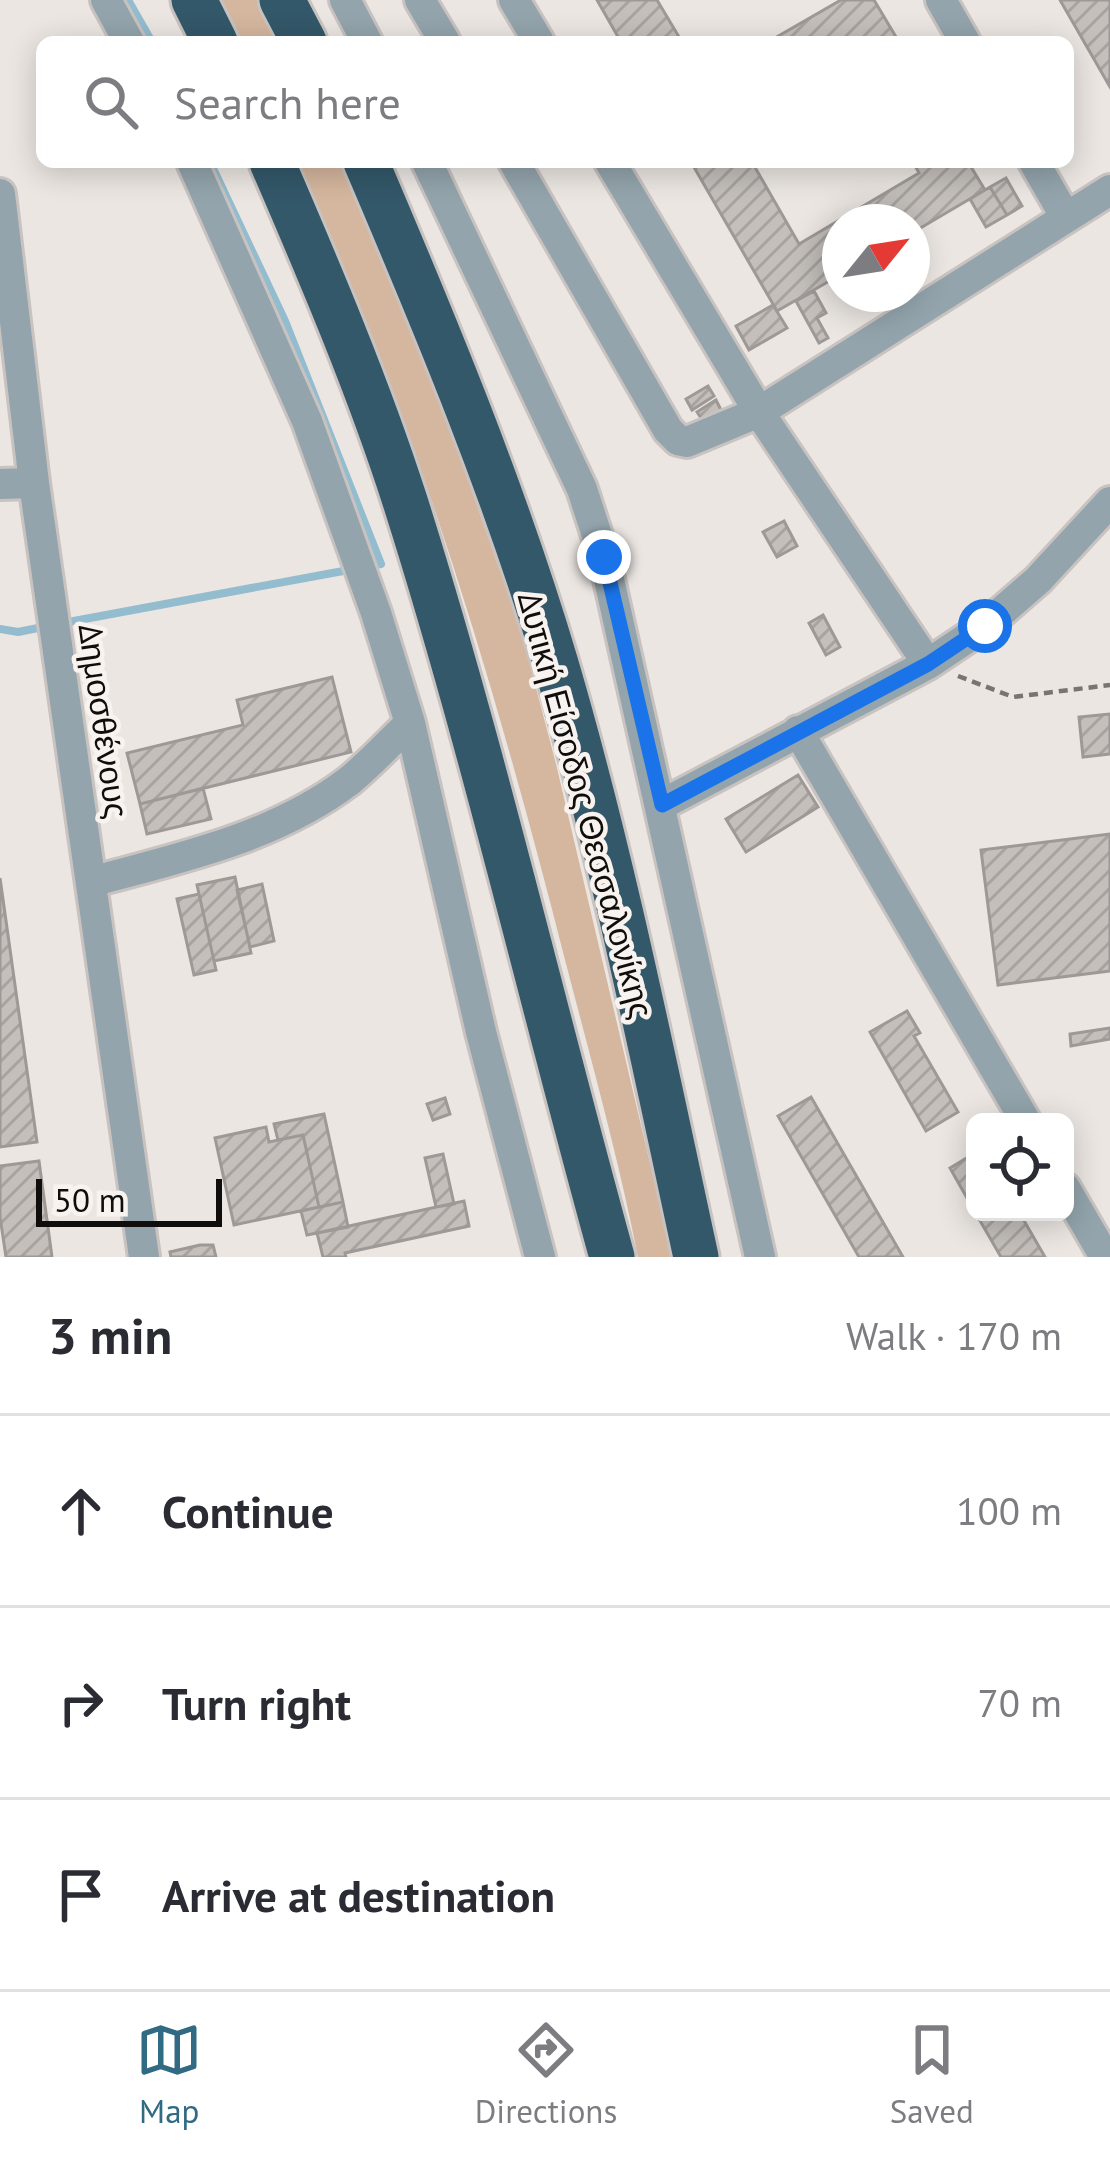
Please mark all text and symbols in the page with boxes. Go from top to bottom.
search box [36,36,1074,168]
icon: search [78,69,144,135]
text: Search here [174,73,401,131]
north arrow [822,204,930,312]
route end [577,530,631,584]
street label: Δυτική Είσοδος Θεσσαλονίκης [509,587,664,1023]
route start [958,599,1012,653]
street label: Δημοσθένους [70,621,139,821]
map controls [966,1113,1074,1221]
button: locate [966,1113,1074,1221]
scale bar [36,1173,222,1226]
text: 50 m [54,1178,126,1221]
text: 3 min [48,1302,172,1368]
text: Walk · 170 m [846,1310,1062,1361]
icon: ahead [48,1478,114,1544]
text: Continue [162,1482,334,1540]
text: 100 m [956,1485,1062,1536]
icon: right [48,1670,114,1736]
text: Turn right [162,1674,351,1732]
text: 70 m [977,1677,1062,1728]
icon: arrive [48,1862,114,1928]
text: Arrive at destination [162,1866,555,1924]
tab: Map [136,2017,202,2132]
tab: Directions [475,2017,617,2132]
tab: Saved [890,2017,974,2132]

